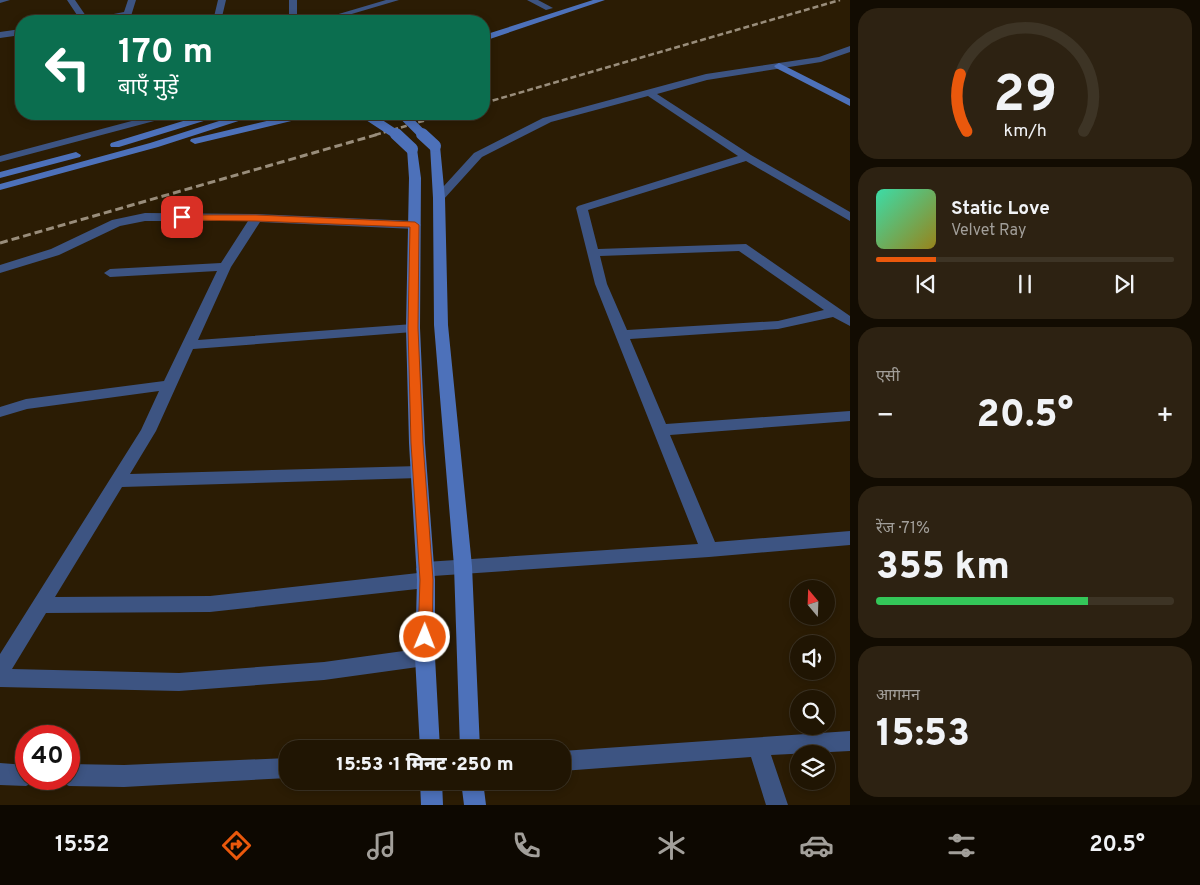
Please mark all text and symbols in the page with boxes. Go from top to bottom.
text: 170 m [118,31,213,75]
icon: left [35,35,100,100]
text: 29 [993,64,1057,130]
text: बाएँ मुड़ें [118,75,179,102]
text: km/h [1003,120,1047,143]
pin [161,196,203,238]
text: Static Love [951,197,1050,221]
icon: arrive [168,203,196,231]
text: Velvet Ray [951,221,1026,241]
icon: previous [912,270,940,298]
icon: pause [1011,270,1039,298]
icon: next [1110,270,1138,298]
text: एसी [876,367,900,387]
text: 20.5° [977,392,1073,441]
text: − [876,399,894,435]
text: + [1156,399,1174,435]
text: रेंज · 71% [876,519,930,539]
text: 355 km [876,544,1010,593]
north arrow [790,580,835,625]
map controls [790,580,835,790]
position arrow [398,610,450,662]
button: sound [790,635,835,680]
text: आगमन [876,686,920,706]
button: search [790,690,835,735]
text: 15:53 [876,711,970,760]
speed limit sign: 40 [15,725,80,790]
button: layers [790,745,835,790]
text: 15:53 · 1 मिनट · 250 m [336,753,514,777]
icon: directions [219,828,254,863]
icon: music [364,828,399,863]
icon: phone [509,828,544,863]
icon: climate [654,828,689,863]
icon: car [799,828,834,863]
icon: filters [944,828,979,863]
text: 15:52 [55,832,109,859]
text: 20.5° [1089,832,1145,859]

